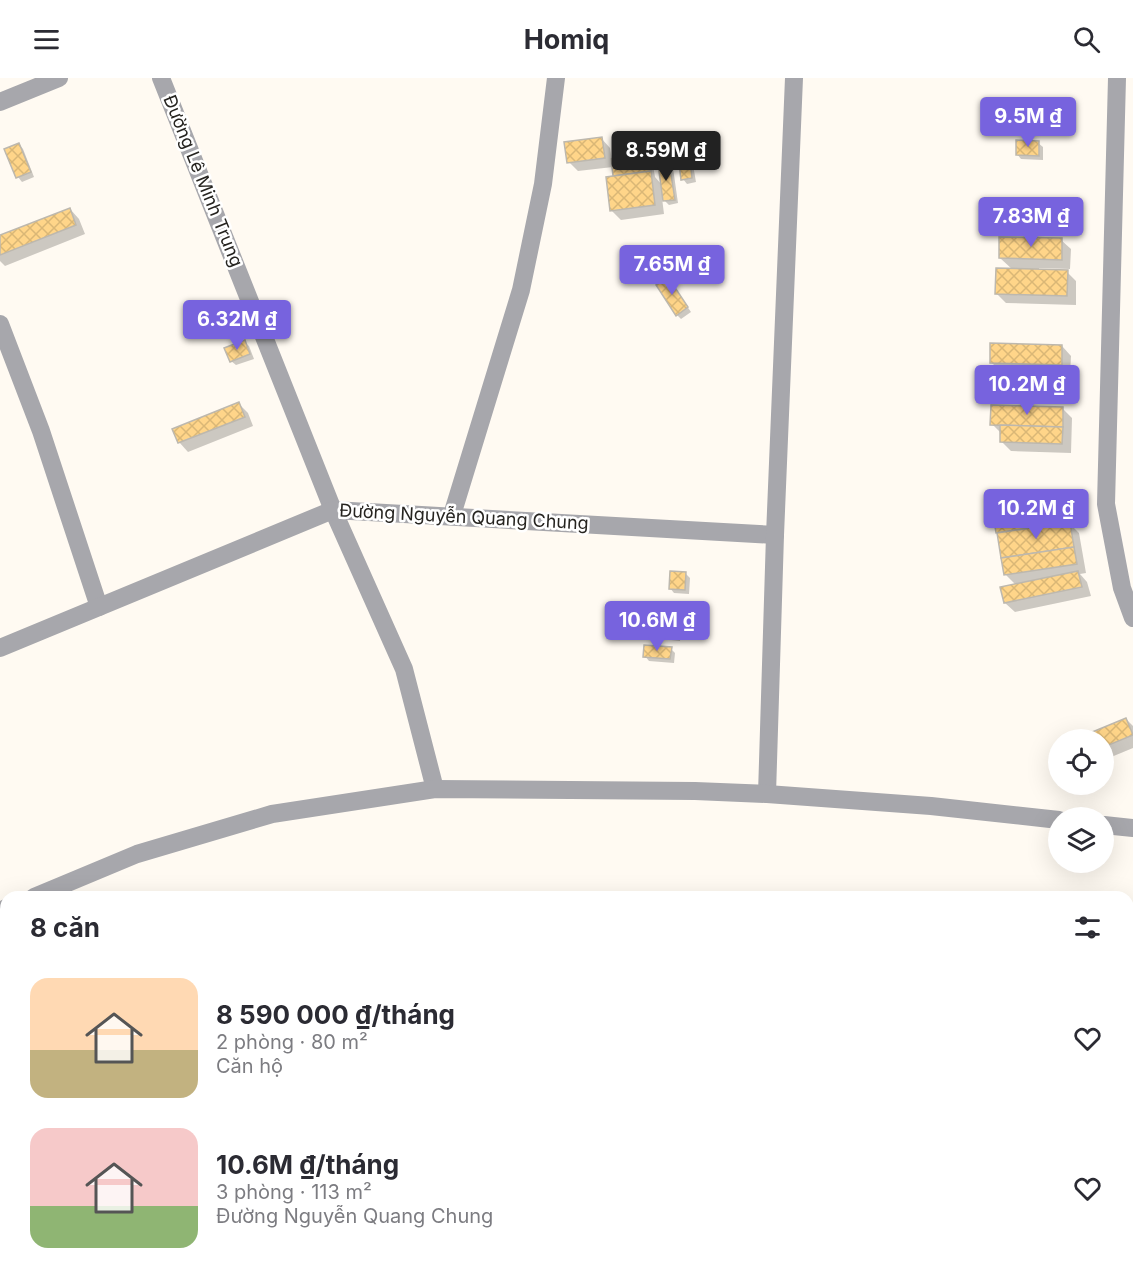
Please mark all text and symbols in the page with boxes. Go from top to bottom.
icon: menu [30,23,63,56]
text: Homiq [524,23,609,56]
icon: search [1070,23,1103,56]
street label: Đường Lê Minh Trung [159,92,248,270]
pin: 9.5M ₫ [979,97,1077,148]
text: 9.5M ₫ [994,104,1062,128]
pin: 8.59M ₫ [611,131,721,182]
text: 8.59M ₫ [626,138,706,162]
pin: 7.83M ₫ [976,197,1086,248]
text: 7.83M ₫ [992,204,1070,228]
pin: 7.65M ₫ [617,245,727,296]
text: 7.65M ₫ [634,252,710,276]
pin: 6.32M ₫ [182,300,292,351]
text: 6.32M ₫ [197,307,277,331]
pin: 10.2M ₫ [972,365,1082,416]
text: 10.2M ₫ [989,372,1065,396]
pin: 10.2M ₫ [981,489,1091,540]
text: 10.2M ₫ [998,496,1074,520]
street label: Đường Nguyễn Quang Chung [339,499,589,534]
pin: 10.6M ₫ [602,601,712,652]
text: 10.6M ₫ [619,608,695,632]
map controls [1048,729,1114,873]
button: locate [1048,729,1114,795]
button: layers [1048,807,1114,873]
icon: filters [1071,911,1104,944]
text: 8 căn [30,912,100,943]
text: 8 590 000 ₫/tháng [216,999,455,1030]
icon: home [78,1002,150,1074]
icon: heart [1071,1022,1104,1055]
text: 2 phòng · 80 m² [216,1030,368,1054]
text: Căn hộ [216,1054,283,1078]
text: 10.6M ₫/tháng [216,1149,399,1180]
icon: home [78,1152,150,1224]
icon: heart [1071,1172,1104,1205]
text: 3 phòng · 113 m² [216,1180,372,1204]
text: Đường Nguyễn Quang Chung [216,1204,493,1228]

